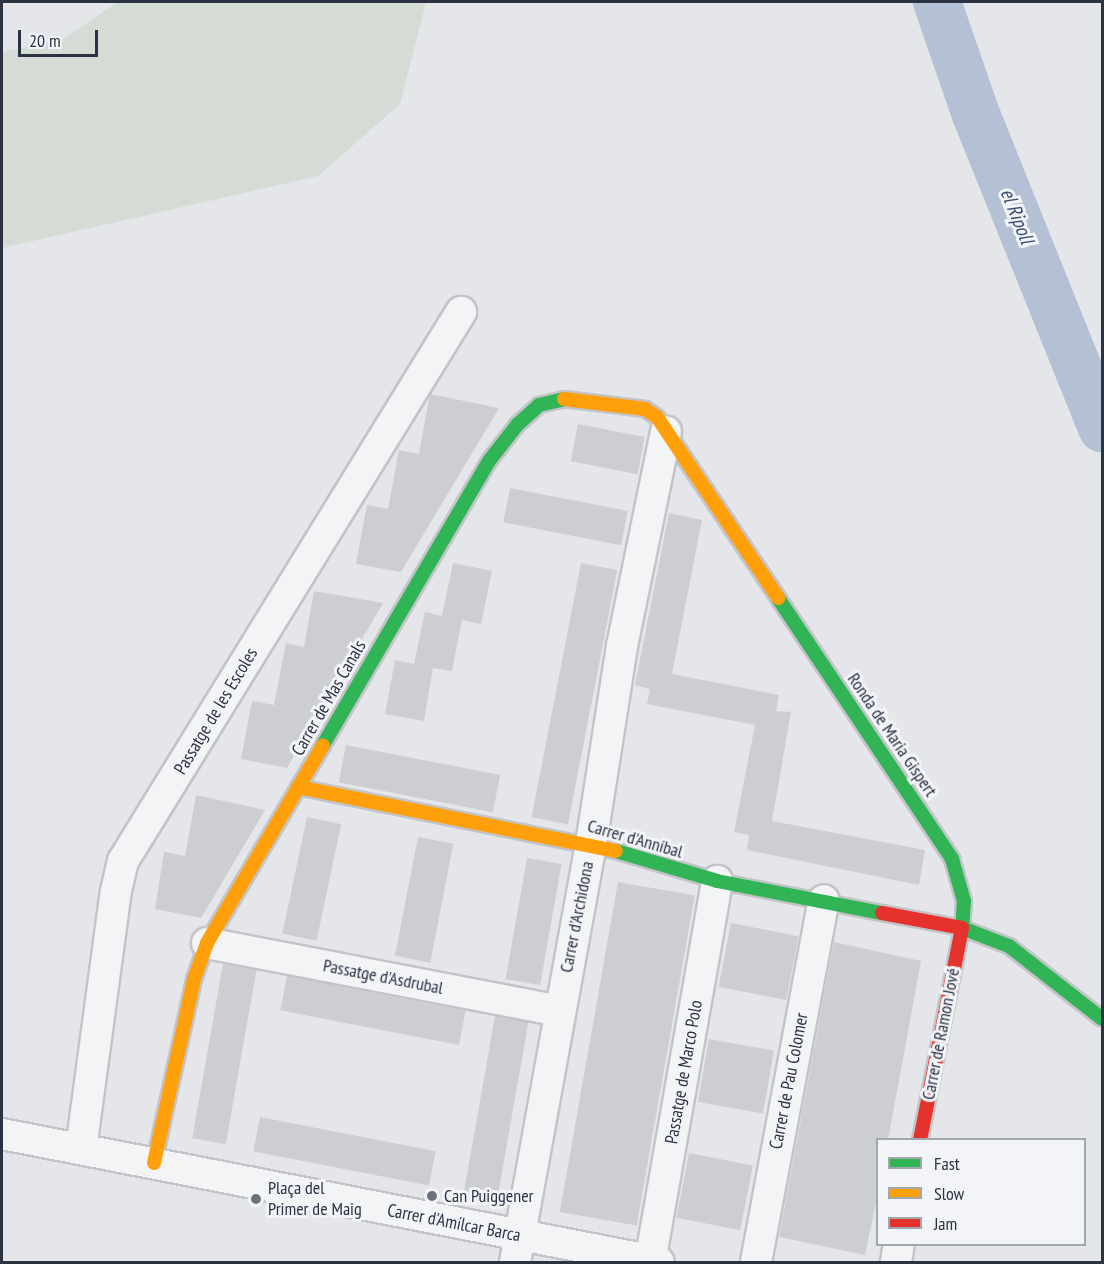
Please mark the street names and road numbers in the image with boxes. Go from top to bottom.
street label: Carrer de Mas Canals [287,637,371,759]
street label: Passatge de les Escoles [170,644,262,778]
street label: Ronda de Maria Gispert [843,669,941,801]
street label: Carrer d'Anníbal [585,815,685,863]
street label: Carrer d'Archidona [556,860,598,974]
street label: Passatge d'Asdrubal [321,955,445,999]
street label: Carrer de Ramon Jové [918,966,964,1102]
street label: Passatge de Marco Polo [661,998,707,1146]
street label: Carrer de Pau Colomer [765,1011,813,1151]
street label: Carrer d'Amílcar Barca [385,1199,523,1247]

